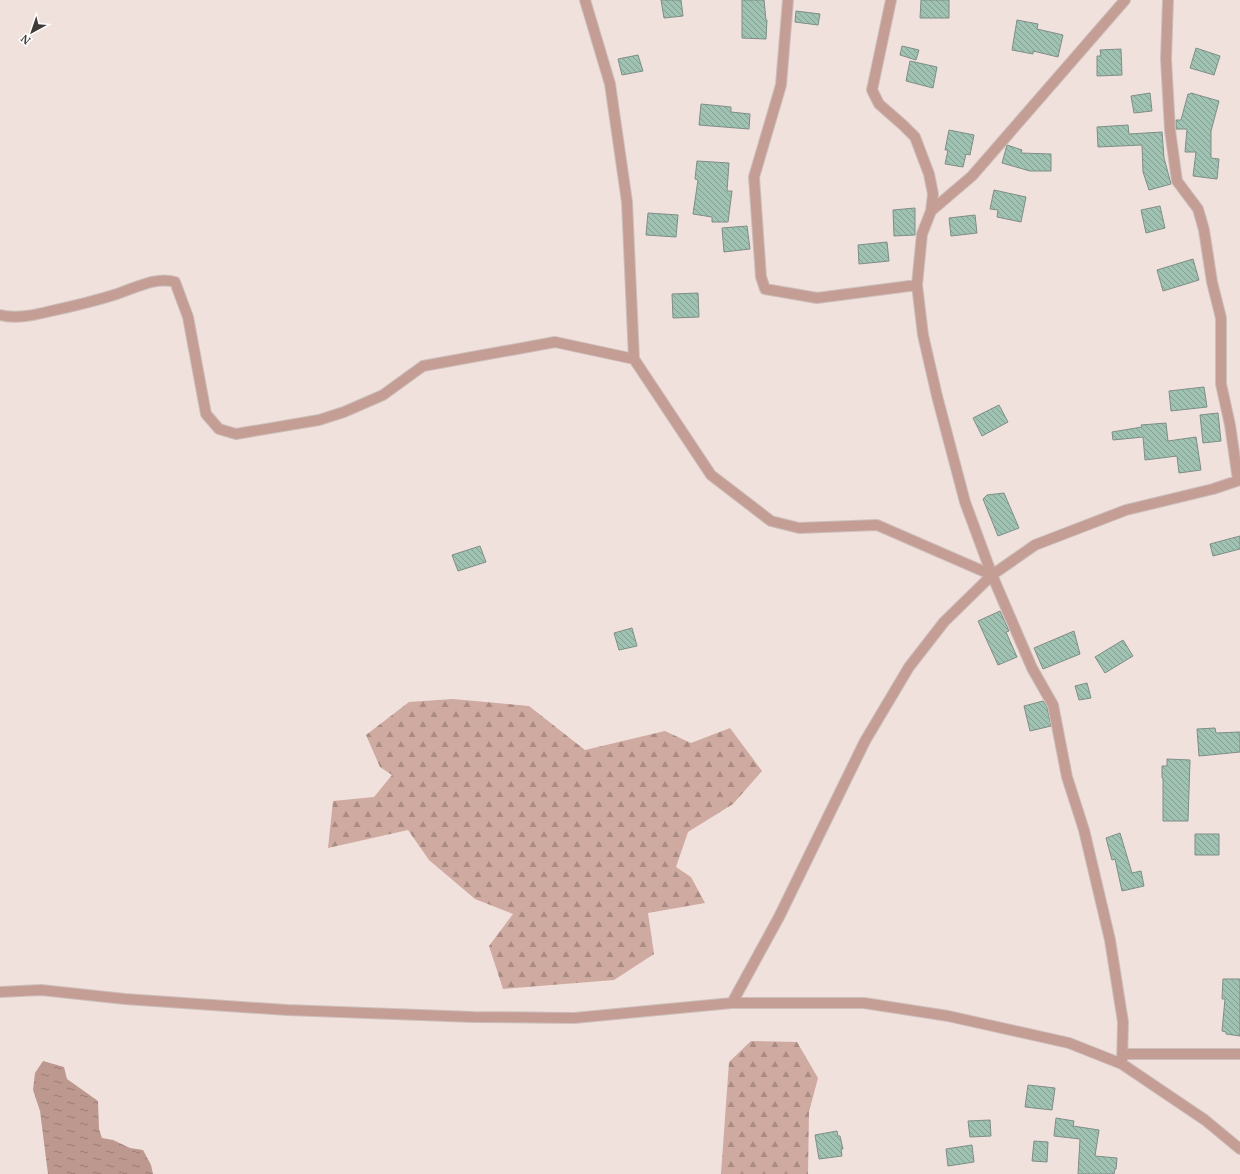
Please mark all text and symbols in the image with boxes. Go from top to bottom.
north arrow [12,12,52,52]
text: N [17,31,33,48]

